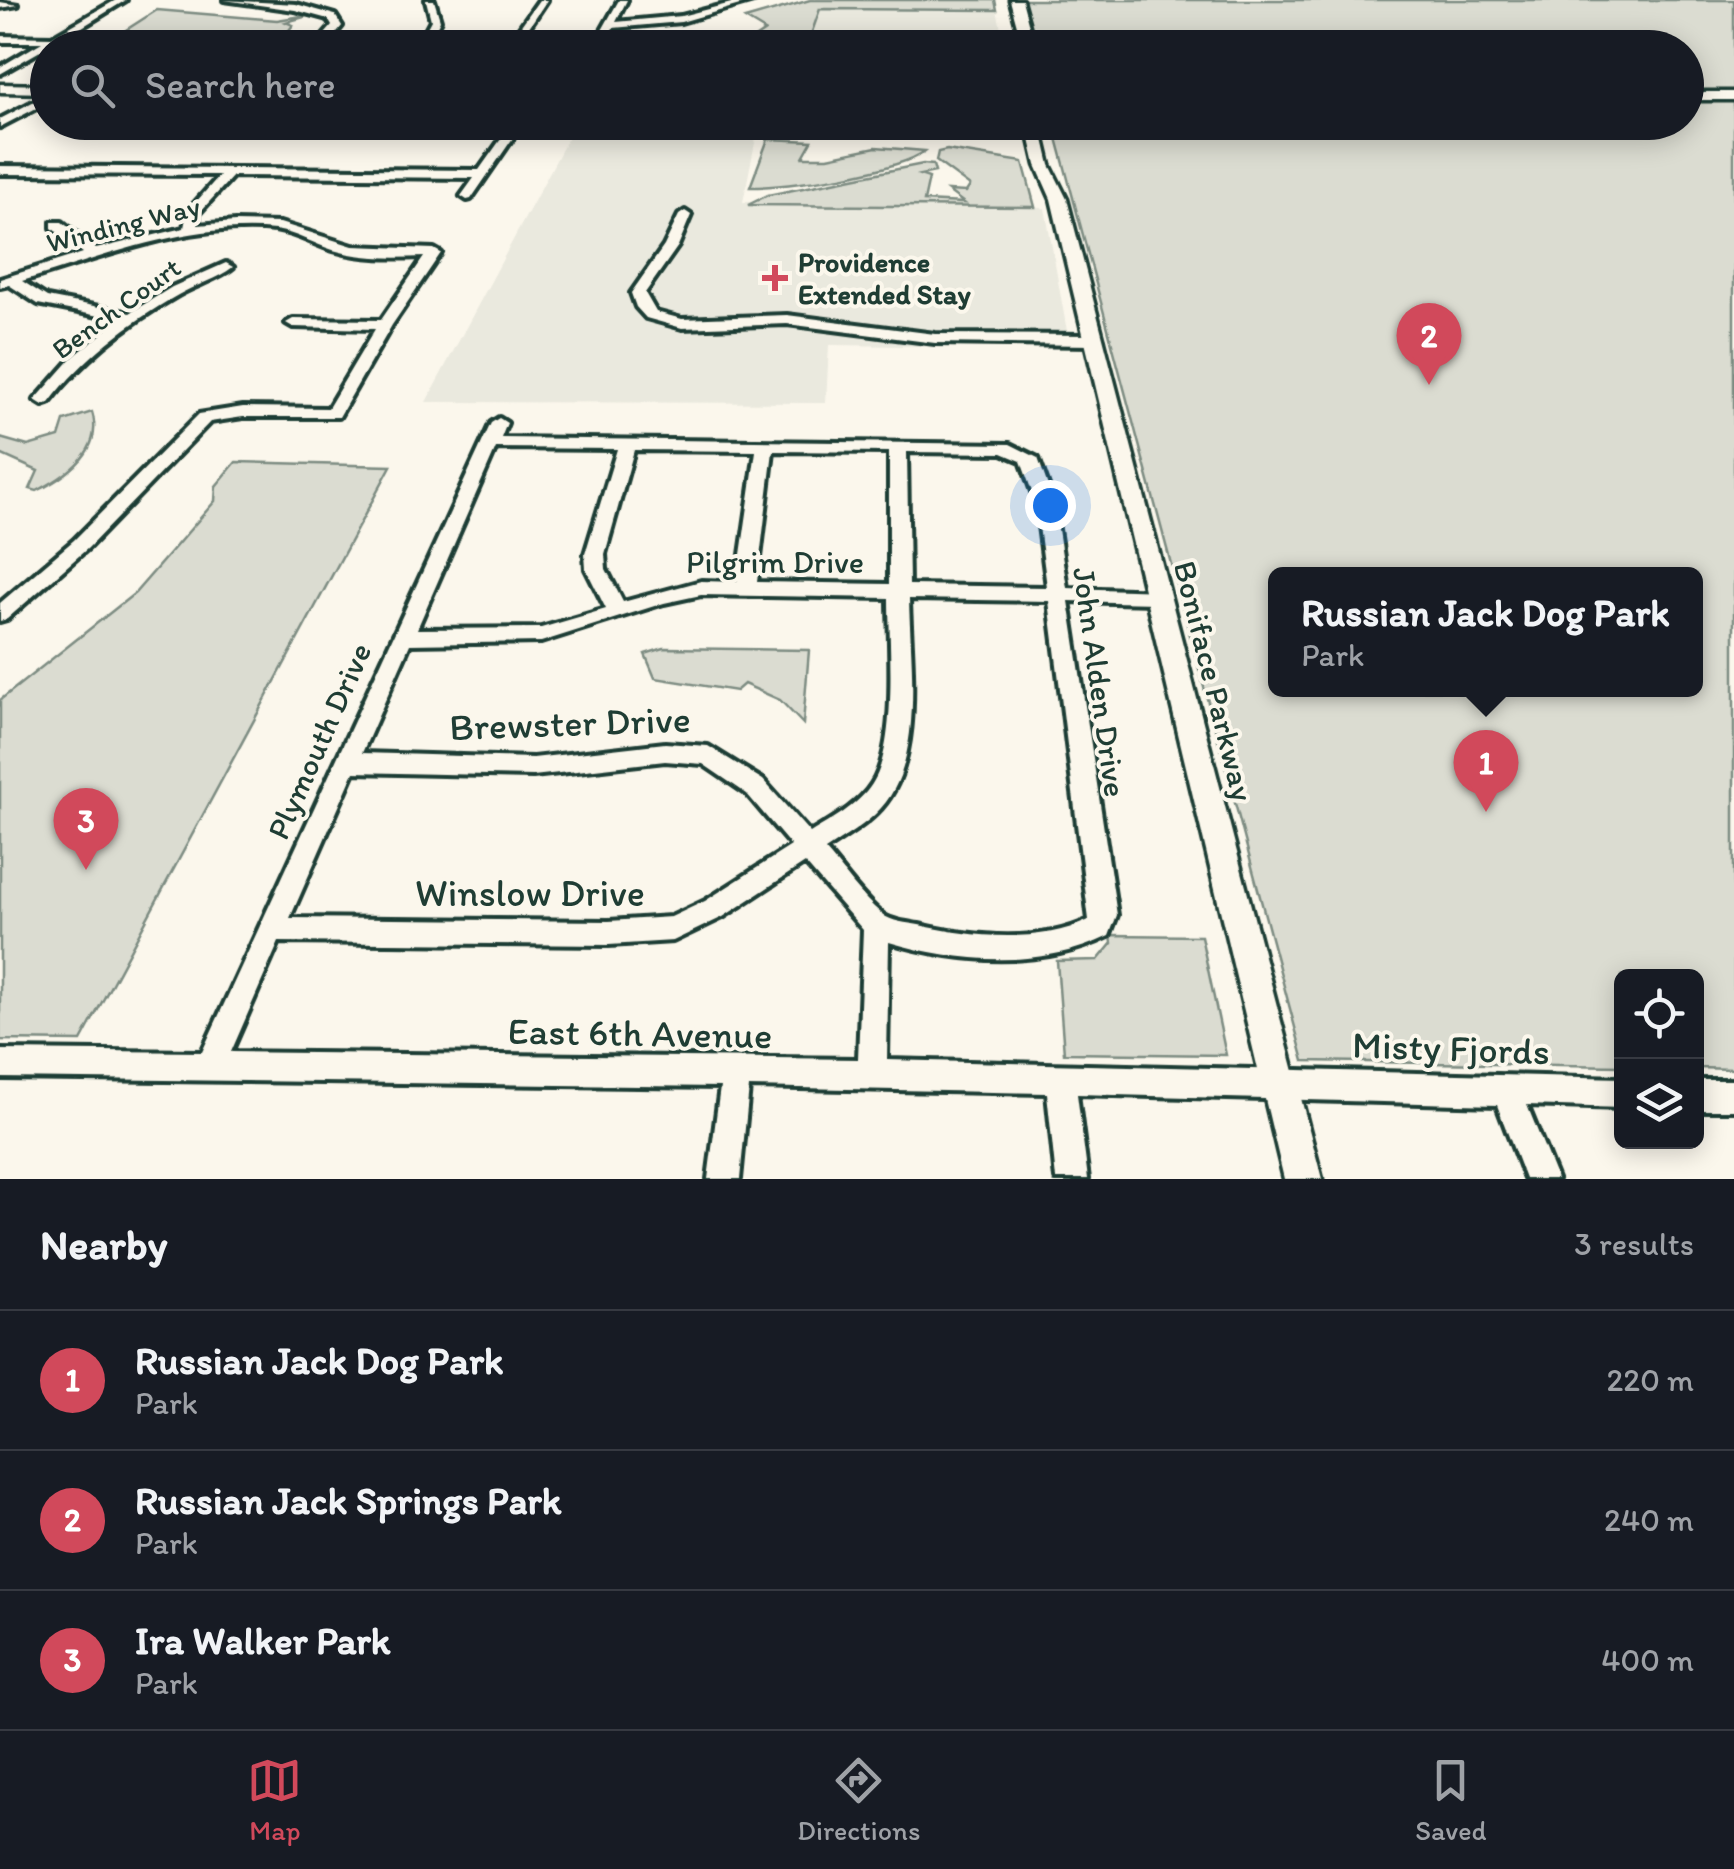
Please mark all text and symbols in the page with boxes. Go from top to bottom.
search box [30,30,1704,140]
icon: search [65,58,120,113]
text: Search here [145,62,336,108]
street label: Winding Way [43,188,203,260]
place label: Providence Extended Stay [798,245,971,311]
street label: Bench Court [45,250,187,366]
marker: Providence Extended Stay [762,265,788,291]
pin: 2 [1396,302,1462,385]
your location [1025,480,1076,531]
street label: Pilgrim Drive [686,543,864,581]
street label: Boniface Parkway [1166,557,1262,805]
street label: John Alden Drive [1065,565,1135,799]
popup [1268,567,1703,697]
text: Russian Jack Dog Park [1301,590,1670,636]
text: Park [1301,636,1364,674]
street label: Plymouth Drive [259,637,379,845]
street label: Brewster Drive [448,696,692,750]
pin: 1 [1454,730,1518,812]
pin: 3 [54,788,118,870]
street label: Winslow Drive [415,870,645,916]
map controls [1614,969,1704,1149]
button: locate [1614,969,1704,1059]
street label: East 6th Avenue [507,1008,773,1058]
street label: Misty Fjords [1351,1022,1551,1074]
button: layers [1614,1059,1704,1149]
text: Nearby [40,1219,167,1270]
text: 3 results [1574,1225,1694,1263]
text: Russian Jack Dog Park [135,1338,503,1384]
text: 1 [65,1361,80,1399]
text: 220 m [1607,1361,1694,1399]
text: Park [135,1384,198,1422]
text: Russian Jack Springs Park [135,1478,561,1524]
text: 2 [64,1501,81,1539]
text: 240 m [1604,1501,1694,1539]
text: Park [135,1524,198,1562]
text: Ira Walker Park [135,1618,390,1664]
text: 3 [64,1641,81,1679]
text: 400 m [1601,1641,1694,1679]
text: Park [135,1664,198,1702]
tab: Map [247,1753,302,1847]
tab: Directions [797,1753,920,1847]
tab: Saved [1415,1753,1487,1847]

